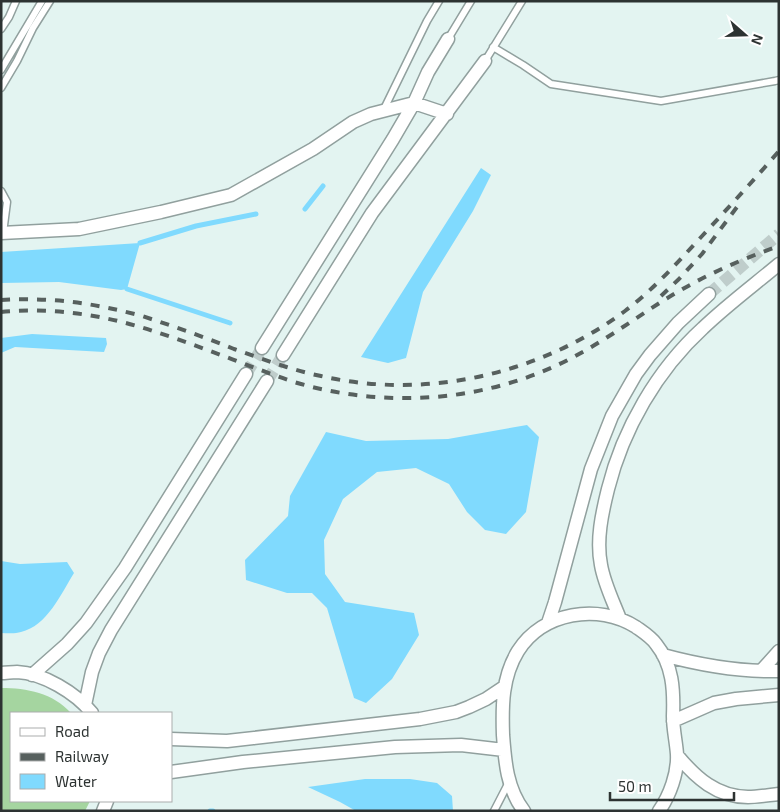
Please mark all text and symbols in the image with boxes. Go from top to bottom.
north arrow [720,10,770,60]
text: N [748,32,767,47]
legend [10,712,172,802]
text: Road [55,722,90,740]
text: Railway [55,747,109,765]
scale bar [610,770,734,802]
text: Water [55,772,97,790]
text: 50 m [618,777,652,795]

